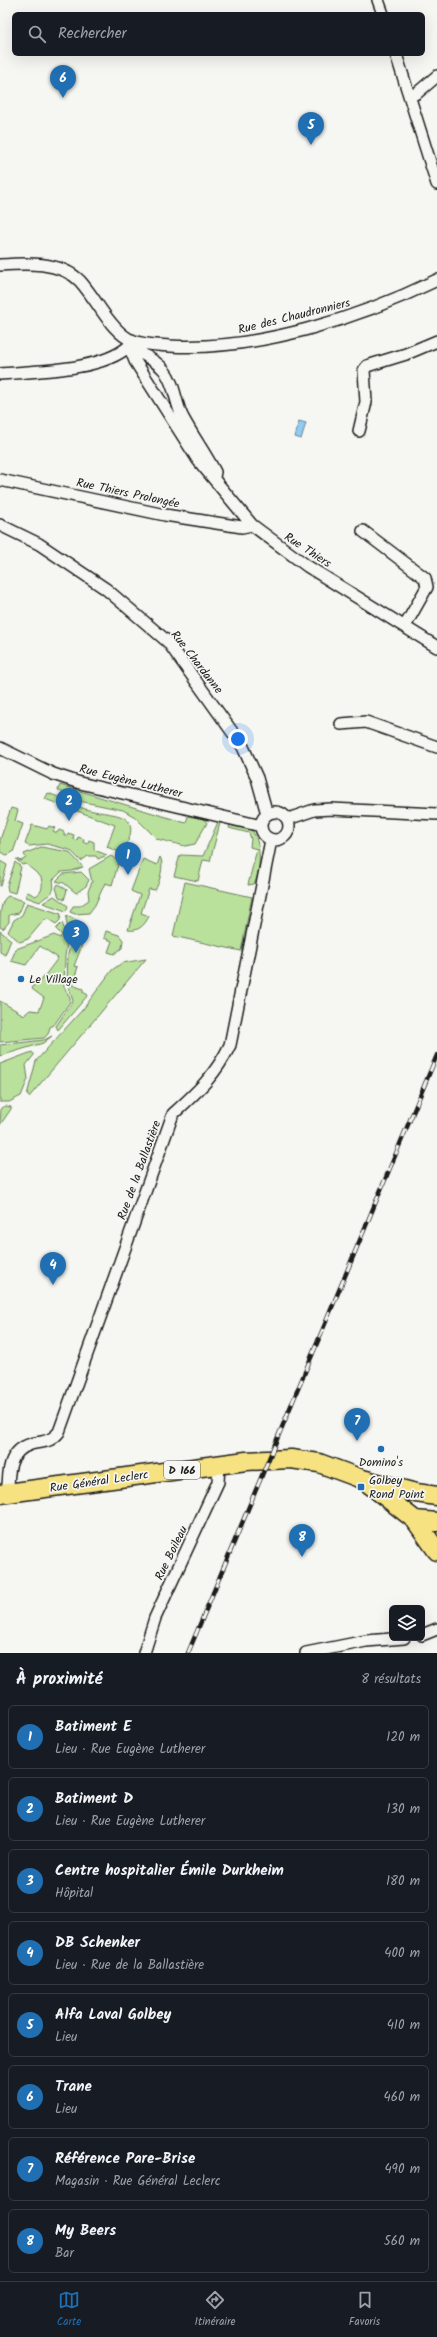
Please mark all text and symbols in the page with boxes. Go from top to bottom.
search box [12,12,425,56]
text: Rechercher [58,22,126,46]
icon: search [26,23,48,45]
pin: 6 [50,65,76,98]
pin: 5 [298,112,324,145]
street label: Rue des Chaudronniers [236,293,352,340]
street label: Rue Thiers Prolongée [75,473,182,514]
street label: Rue Thiers [280,528,335,573]
street label: Rue Chardanne [166,627,228,699]
your location [228,729,248,749]
street label: Rue Eugène Lutherer [77,760,185,804]
pin: 2 [56,788,82,821]
pin: 1 [115,842,141,875]
pin: 3 [63,920,89,953]
place label: Le Village [29,970,78,989]
marker: Le Village [16,974,26,984]
street label: Rue de la Ballastière [113,1117,166,1223]
pin: 4 [40,1252,66,1285]
pin: 7 [344,1408,370,1441]
marker: Domino's [376,1444,386,1454]
place label: Domino's [359,1453,403,1472]
road number: D 166 [164,1461,200,1479]
street label: Rue Général Leclerc [48,1465,150,1498]
place label: Golbey Rond Point [369,1471,425,1504]
marker: Golbey Rond Point [356,1482,366,1492]
street label: Rue Boileau [150,1522,193,1584]
pin: 8 [289,1524,315,1557]
map controls [389,1605,425,1641]
button: layers [389,1605,425,1641]
text: À proximité [16,1666,103,1693]
text: 8 résultats [361,1669,421,1690]
text: Batiment E [55,1715,131,1739]
text: 1 [28,1727,32,1748]
text: 120 m [386,1727,420,1748]
text: Lieu · Rue Eugène Lutherer [55,1739,205,1760]
text: Batiment D [55,1787,133,1811]
text: 2 [26,1799,34,1820]
text: 130 m [386,1799,420,1820]
text: Lieu · Rue Eugène Lutherer [55,1811,205,1832]
text: Centre hospitalier Émile Durkheim [55,1859,284,1883]
text: 3 [26,1871,34,1892]
text: 180 m [386,1871,420,1892]
text: Hôpital [55,1883,93,1904]
text: DB Schenker [55,1931,140,1955]
text: 4 [26,1943,34,1964]
text: 400 m [384,1943,420,1964]
text: Lieu · Rue de la Ballastière [55,1955,204,1976]
text: Alfa Laval Golbey [55,2003,171,2027]
text: 5 [27,2015,33,2036]
text: 410 m [387,2015,420,2036]
text: Lieu [55,2027,77,2048]
text: Trane [55,2075,92,2099]
text: 6 [26,2087,34,2108]
text: 460 m [384,2087,420,2108]
text: Lieu [55,2099,77,2120]
text: Référence Pare-Brise [55,2147,195,2171]
text: 7 [27,2159,33,2180]
text: 490 m [384,2159,420,2180]
text: Magasin · Rue Général Leclerc [55,2171,221,2192]
text: My Beers [55,2219,116,2243]
text: 8 [26,2231,34,2252]
text: 560 m [384,2231,420,2252]
text: Bar [55,2243,74,2264]
tab: Carte [57,2289,81,2331]
tab: Itinéraire [195,2289,236,2331]
tab: Favoris [349,2289,380,2331]

